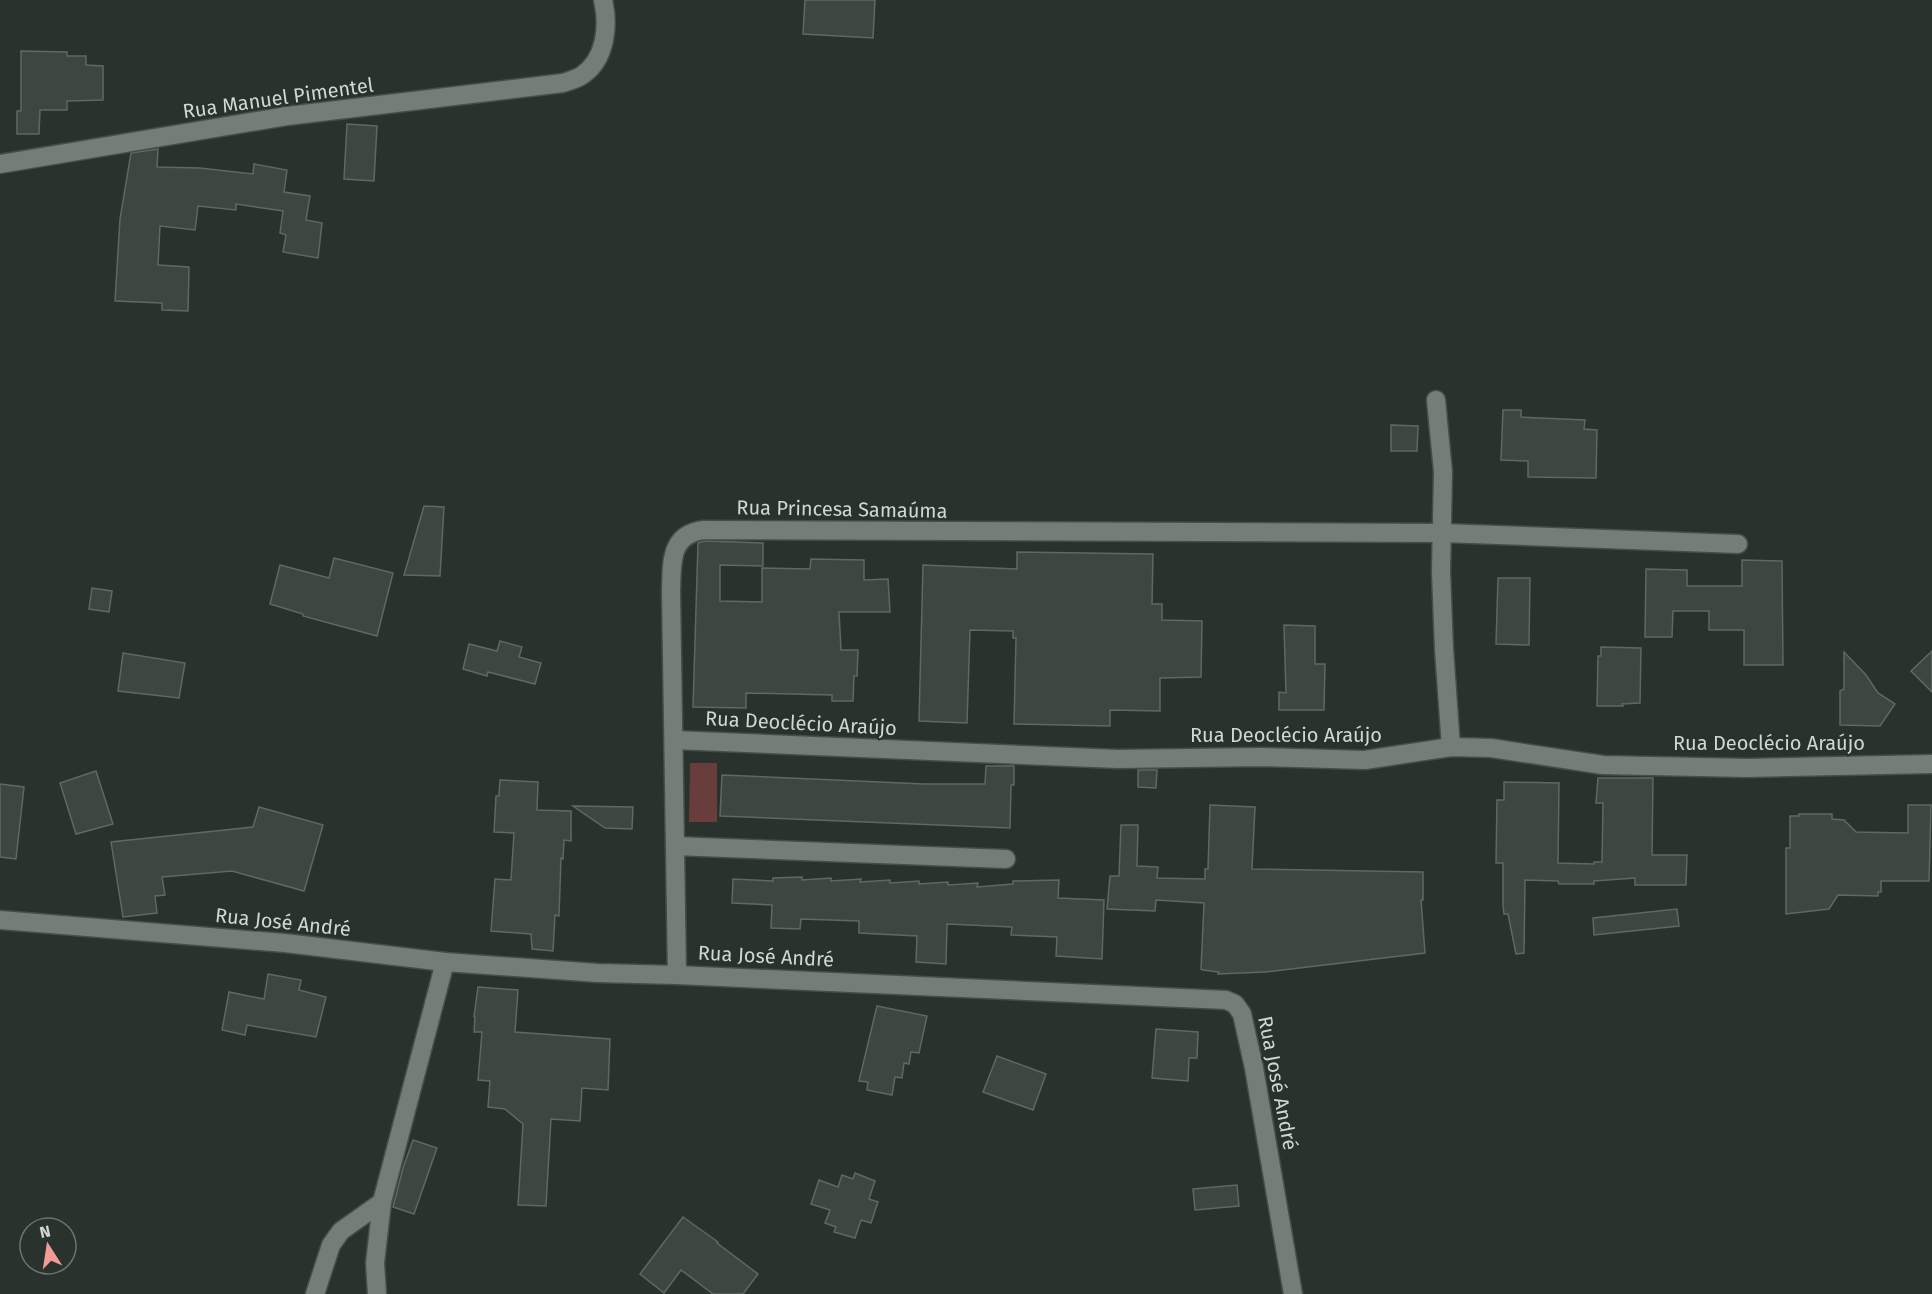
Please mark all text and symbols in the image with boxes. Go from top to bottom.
street label: Rua Manuel Pimentel [181,73,375,123]
street label: Rua Princesa Samaúma [736,495,948,523]
street label: Rua Deoclécio Araújo [704,706,898,740]
street label: Rua Deoclécio Araújo [1190,723,1382,747]
street label: Rua Deoclécio Araújo [1673,731,1865,755]
street label: Rua José André [214,903,352,941]
street label: Rua José André [697,940,835,972]
street label: Rua José André [1253,1014,1303,1152]
north arrow [18,1216,78,1276]
text: N [38,1221,52,1242]

